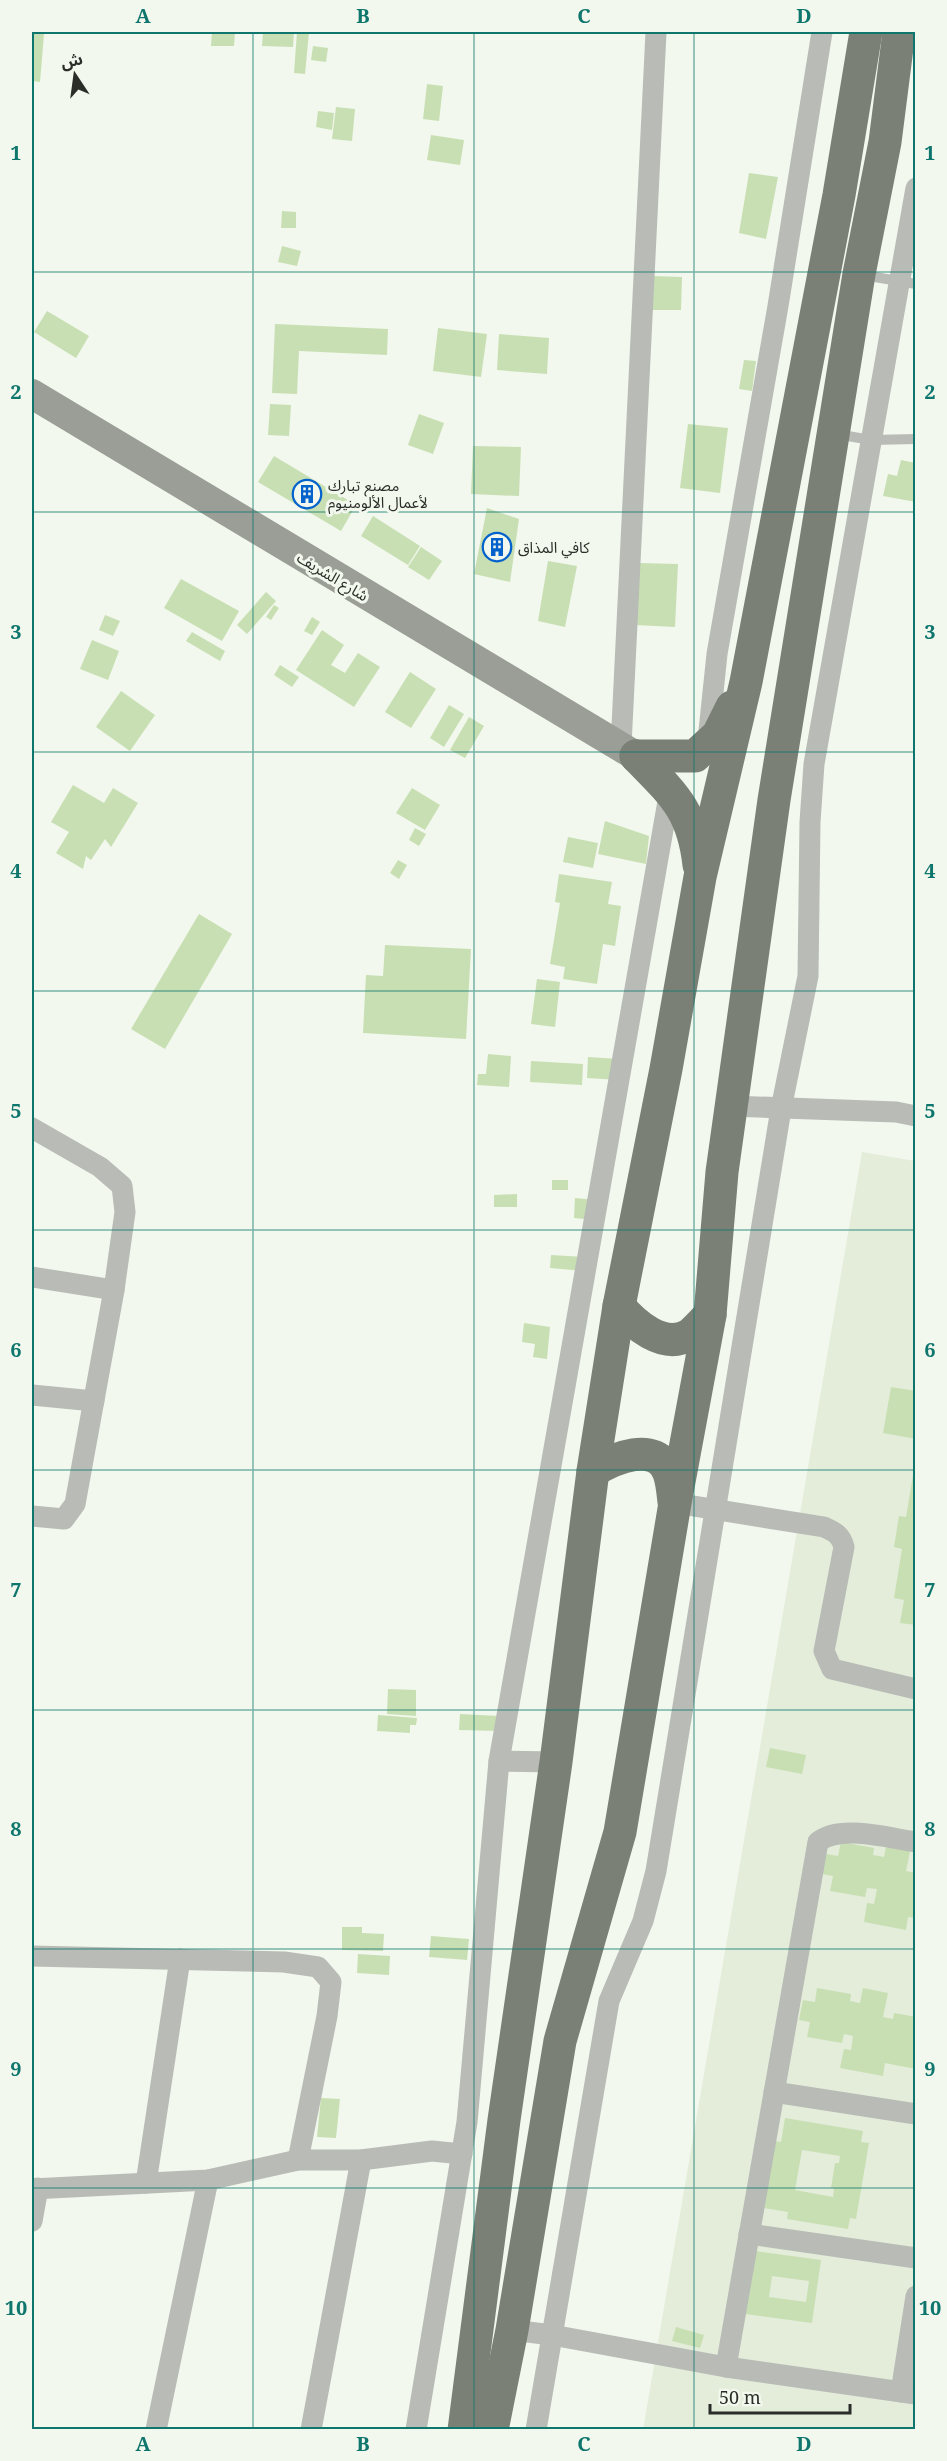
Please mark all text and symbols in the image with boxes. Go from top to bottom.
text: A [135,2,151,29]
text: B [356,2,370,29]
text: C [577,2,591,29]
text: D [796,2,812,29]
north arrow [45,45,105,105]
text: ش [58,47,85,74]
text: 1 [10,139,22,166]
text: 1 [924,139,936,166]
text: 2 [10,378,22,405]
text: 2 [924,378,936,405]
place label: مصنع تبارك لأعمال الألومنيوم [328,475,428,514]
building icon: مصنع تبارك لأعمال الألومنيوم [291,478,323,510]
building icon: كافي المذاق [481,531,513,563]
place label: كافي المذاق [518,537,590,559]
street label: شارع الشريف [292,547,373,608]
text: 3 [10,618,22,645]
text: 3 [924,618,936,645]
text: 4 [10,857,22,884]
text: 4 [924,857,936,884]
text: 5 [10,1097,22,1124]
text: 5 [924,1097,936,1124]
text: 6 [10,1336,22,1363]
text: 6 [924,1336,936,1363]
text: 7 [10,1576,22,1603]
text: 7 [924,1576,936,1603]
text: 8 [10,1815,22,1842]
text: 8 [924,1815,936,1842]
text: 9 [10,2055,22,2082]
text: 9 [924,2055,936,2082]
text: 10 [5,2294,27,2321]
text: 10 [919,2294,941,2321]
scale bar [710,2377,850,2415]
text: 50 m [719,2385,761,2409]
text: A [135,2430,151,2457]
text: B [356,2430,370,2457]
text: C [577,2430,591,2457]
text: D [796,2430,812,2457]

